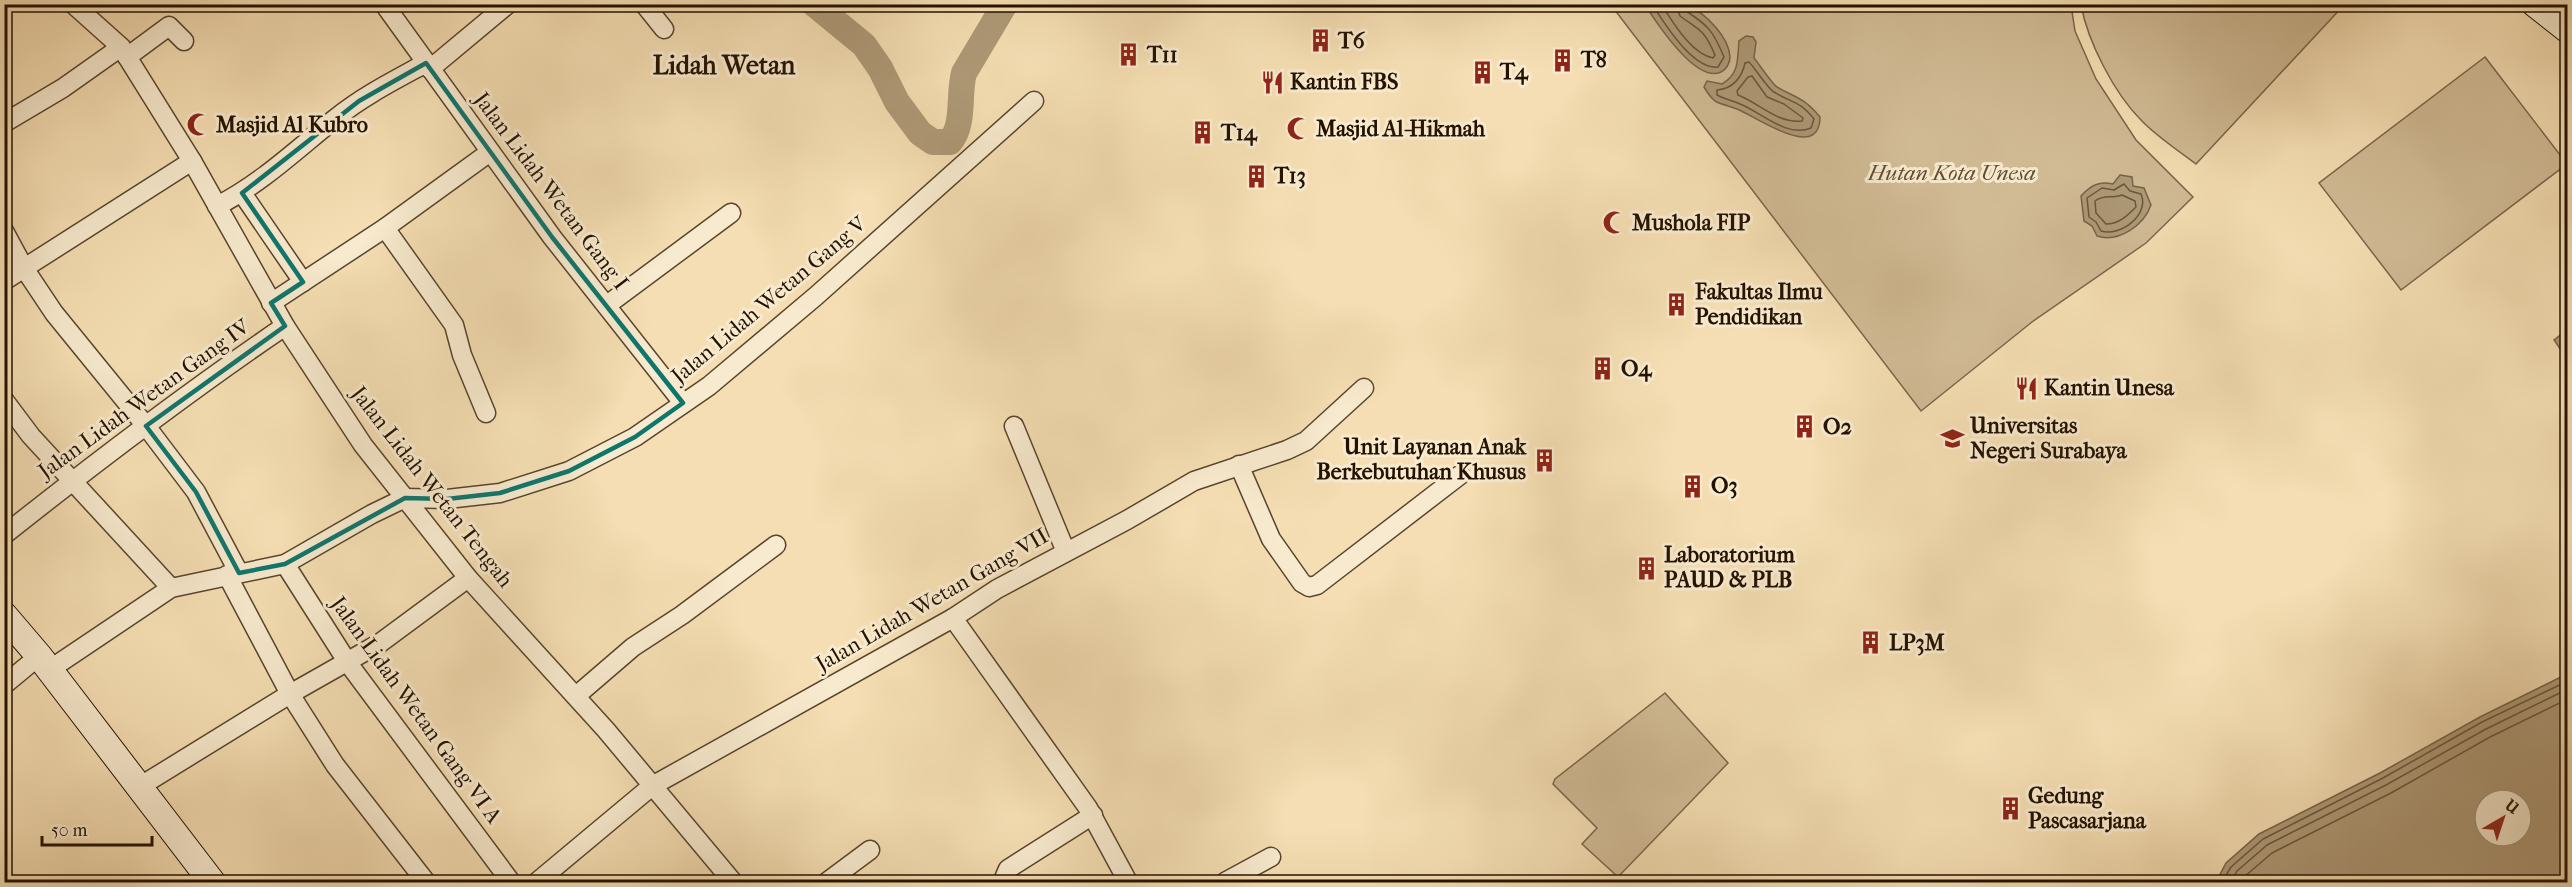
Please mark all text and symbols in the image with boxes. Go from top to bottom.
building icon: T6 [1307,28,1333,54]
place label: T6 [1337,28,1366,54]
building icon: T11 [1116,42,1142,68]
place label: T11 [1146,42,1178,68]
building icon: T8 [1550,47,1576,73]
place label: T8 [1580,47,1607,73]
district label: Lidah Wetan [653,50,796,81]
building icon: T4 [1469,59,1495,85]
place label: T4 [1499,59,1529,85]
restaurant icon: Kantin FBS [1259,69,1285,95]
place label: Kantin FBS [1290,69,1398,95]
street label: Jalan Lidah Wetan Gang I [467,85,634,295]
mosque icon: Masjid Al Kubro [185,112,211,138]
place label: Masjid Al Kubro [215,112,368,138]
mosque icon: Masjid Al-Hikmah [1285,116,1311,142]
place label: Masjid Al-Hikmah [1315,116,1486,142]
building icon: T14 [1190,120,1216,146]
place label: T14 [1220,120,1258,146]
park label: Hutan Kota Unesa [1867,160,2036,186]
building icon: T13 [1243,163,1269,189]
place label: T13 [1273,163,1306,189]
street label: Jalan Lidah Wetan Gang V [665,210,872,390]
mosque icon: Mushola FIP [1601,210,1627,236]
place label: Mushola FIP [1631,210,1751,236]
place label: Fakultas Ilmu Pendidikan [1694,279,1823,330]
building icon: Fakultas Ilmu Pendidikan [1664,292,1690,318]
street label: Jalan Lidah Wetan Gang IV [32,313,255,486]
building icon: O4 [1590,356,1616,382]
place label: O4 [1621,356,1652,382]
restaurant icon: Kantin Unesa [2013,375,2039,401]
place label: Kantin Unesa [2044,375,2175,401]
street label: Jalan Lidah Wetan Tengah [344,380,519,593]
place label: Universitas Negeri Surabaya [1969,413,2127,464]
building icon: O2 [1792,414,1818,440]
place label: O2 [1823,414,1852,440]
school or university icon: Universitas Negeri Surabaya [1939,426,1965,452]
place label: Unit Layanan Anak Berkebutuhan Khusus [1317,434,1527,485]
building icon: Unit Layanan Anak Berkebutuhan Khusus [1531,447,1557,473]
building icon: O3 [1680,473,1706,499]
place label: O3 [1711,473,1737,499]
street label: Jalan Lidah Wetan Gang VII [810,523,1053,678]
place label: Laboratorium PAUD & PLB [1664,542,1796,593]
building icon: Laboratorium PAUD & PLB [1633,555,1659,581]
street label: Jalan Lidah Wetan Gang VI A [324,590,507,829]
building icon: LP3M [1858,630,1884,656]
place label: LP3M [1889,630,1945,656]
place label: Gedung Pascasarjana [2028,783,2147,834]
north arrow [2473,788,2533,848]
text: U [2501,795,2523,818]
building icon: Gedung Pascasarjana [1997,796,2023,822]
scale bar [42,809,152,847]
text: 50 m [51,820,88,841]

